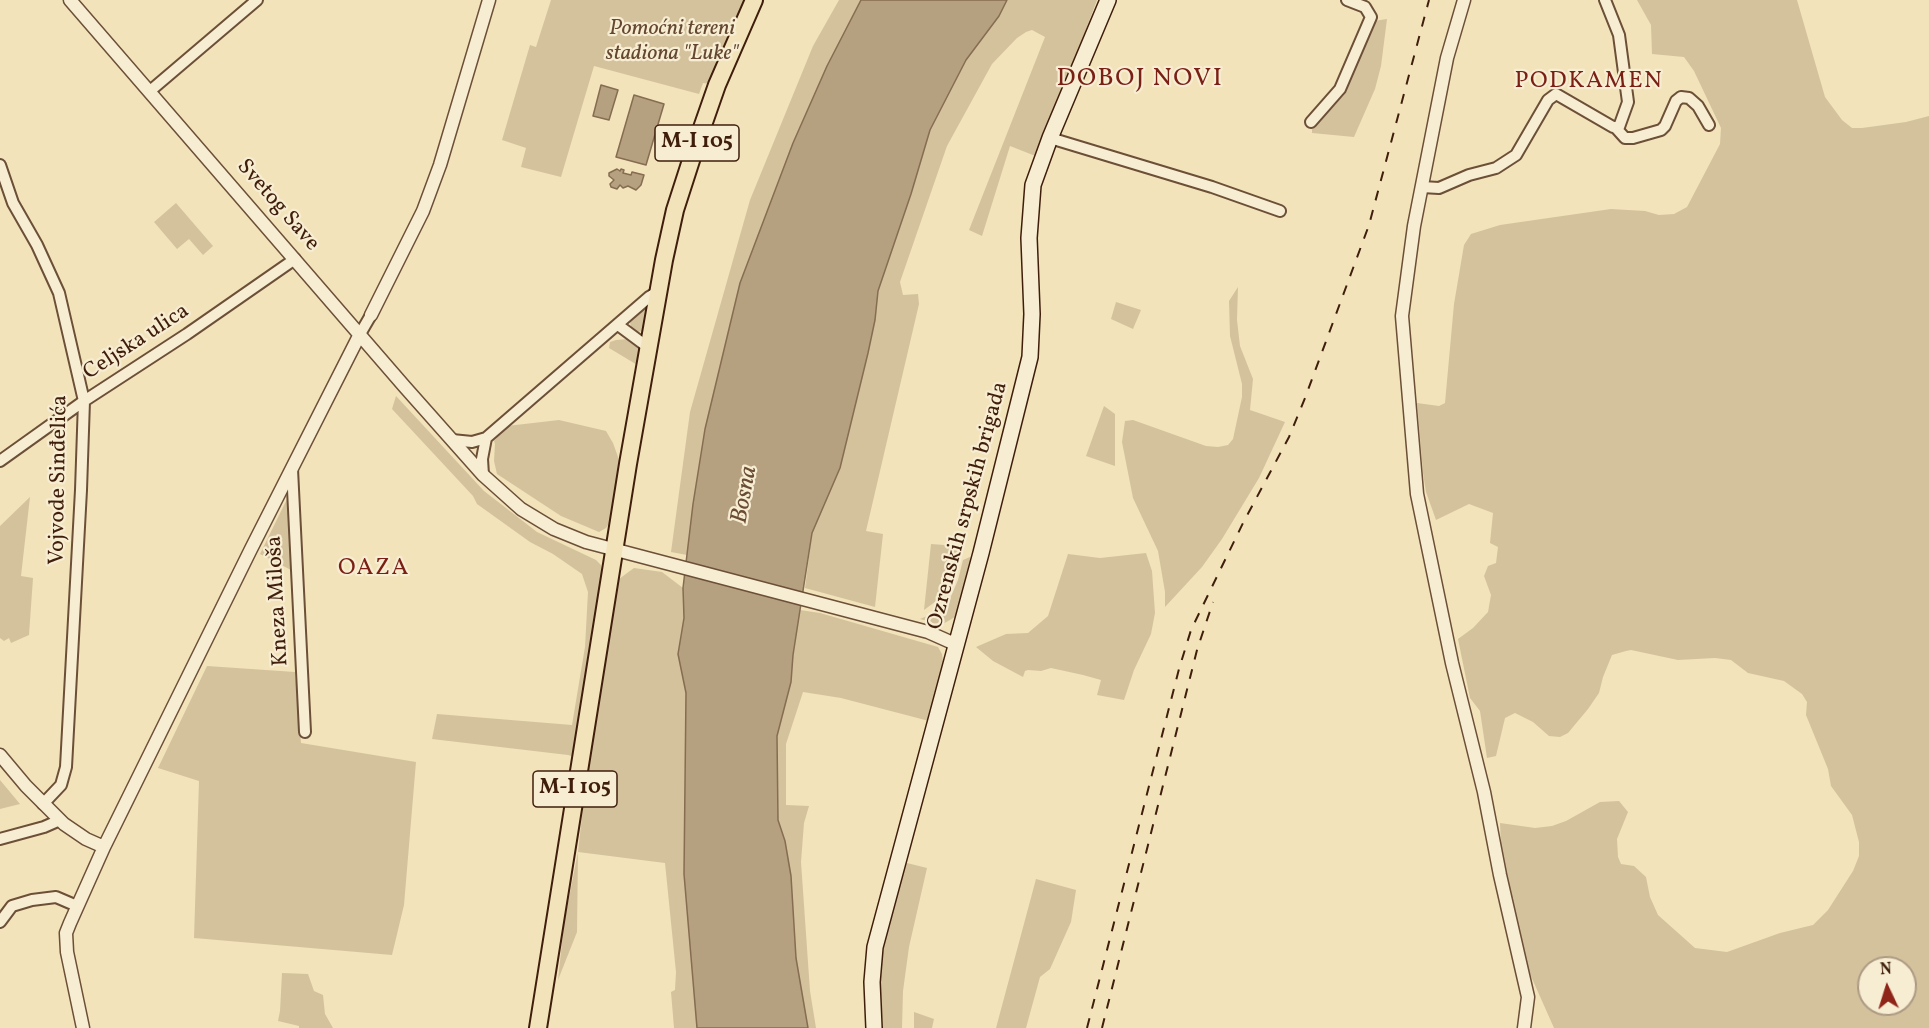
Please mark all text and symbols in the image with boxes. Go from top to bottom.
park label: Pomoćni tereni stadiona "Luke" [606,17,738,68]
district label: DOBOJ NOVI [1057,64,1223,96]
district label: PODKAMEN [1515,69,1663,97]
road number: M-I 105 [655,125,739,161]
street label: Svetog Save [230,155,324,257]
street label: Celjska ulica [79,299,195,387]
street label: Ozrenskih srpskih brigada [923,379,1015,633]
street label: Vojvode Sinđelića [45,395,75,565]
water label: Bosna [727,464,765,526]
street label: Kneza Miloša [262,535,296,667]
district label: OAZA [338,556,410,584]
road number: M-I 105 [533,771,617,807]
north arrow [1857,956,1917,1016]
text: N [1879,959,1892,981]

